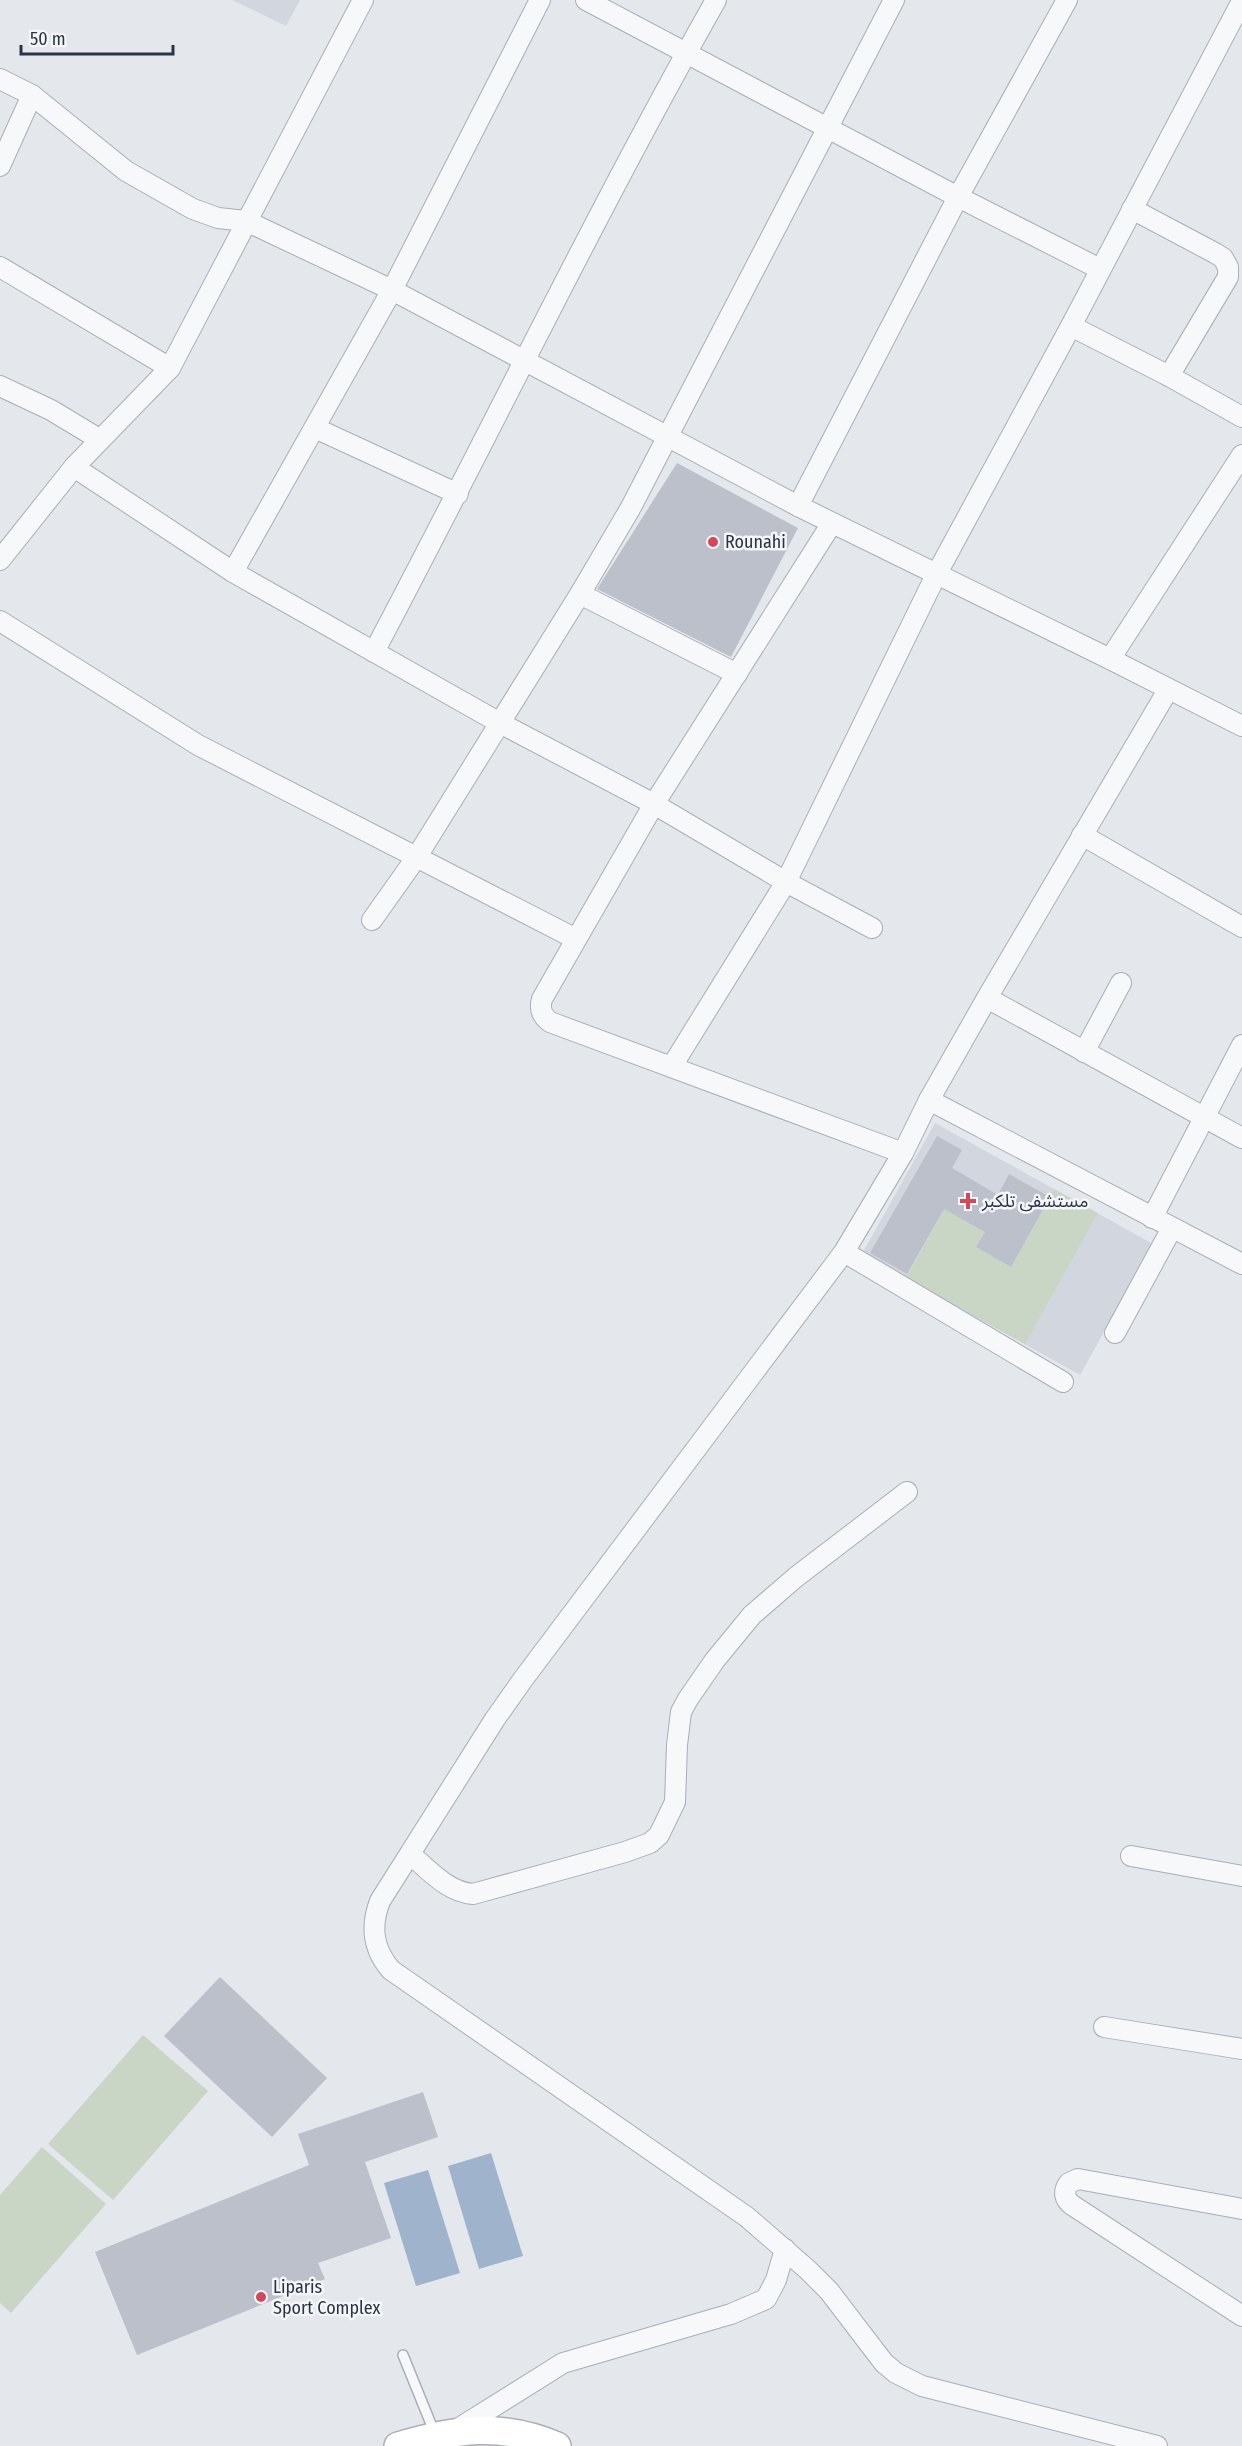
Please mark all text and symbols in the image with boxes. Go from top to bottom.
scale bar [21,18,172,56]
text: 50 m [30,28,66,50]
place label: Rounahi [725,531,786,553]
marker: Rounahi [706,535,720,549]
place label: مستشفى تلكبر [981,1190,1088,1212]
marker: مستشفى تلكبر [959,1192,977,1210]
place label: Liparis Sport Complex [273,2276,380,2319]
marker: Liparis Sport Complex [254,2290,268,2304]

